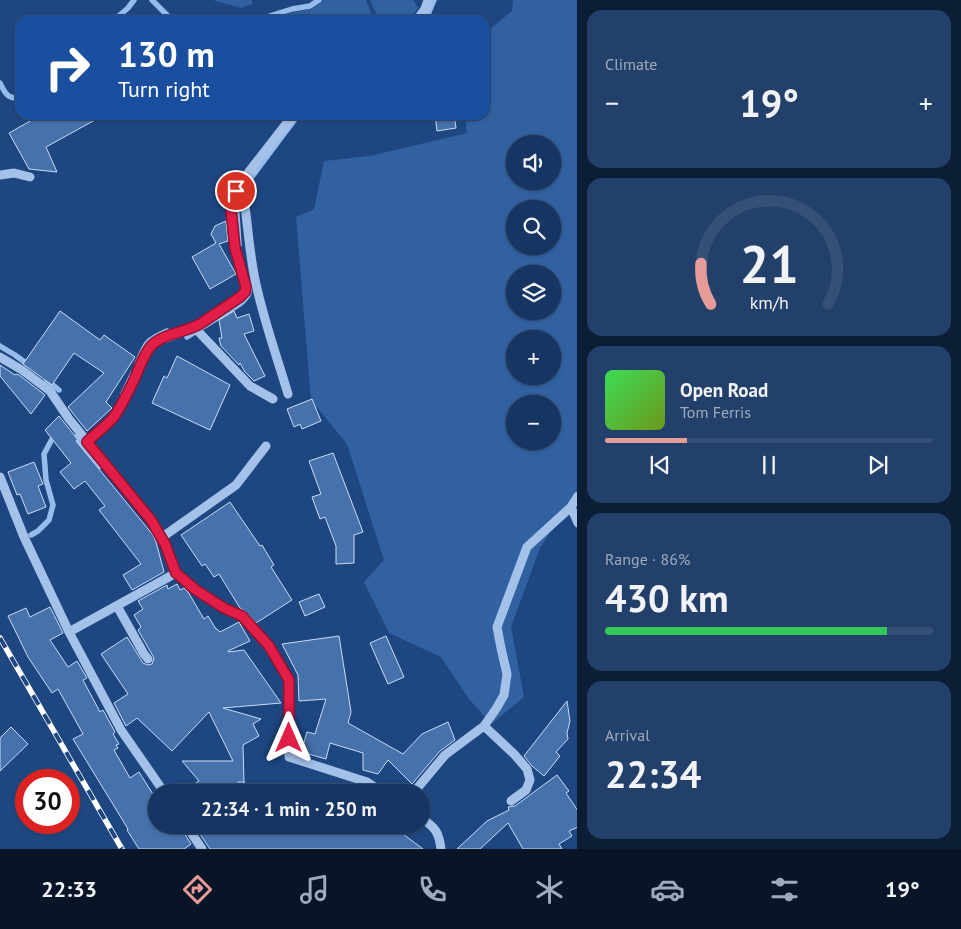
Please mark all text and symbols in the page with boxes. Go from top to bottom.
text: 130 m [118,31,215,77]
icon: right [35,35,100,100]
text: Climate [605,54,657,74]
text: Turn right [118,75,210,103]
text: 19° [739,78,799,127]
text: − [605,84,619,121]
text: + [919,84,933,121]
map controls [506,135,561,450]
button: sound [506,135,561,190]
pin [215,170,257,212]
icon: arrive [222,177,250,205]
button: search [506,200,561,255]
text: 21 [740,230,798,297]
button: layers [506,265,561,320]
text: km/h [749,291,789,314]
button: + [506,330,561,385]
text: Open Road [680,378,768,402]
button: − [506,395,561,450]
text: Tom Ferris [680,402,751,422]
icon: previous [646,451,674,479]
icon: pause [755,451,783,479]
icon: next [864,451,892,479]
text: Range · 86% [605,549,690,569]
text: 430 km [605,573,729,622]
position arrow [262,711,314,763]
text: Arrival [605,725,650,745]
text: 22:34 [605,749,701,798]
speed limit sign: 30 [15,769,80,834]
text: 22:34 · 1 min · 250 m [201,797,377,821]
icon: directions [180,872,215,907]
icon: music [297,872,332,907]
icon: phone [415,872,450,907]
icon: climate [532,872,567,907]
icon: car [650,872,685,907]
icon: filters [767,872,802,907]
text: 22:33 [41,875,97,903]
text: 19° [885,875,920,903]

